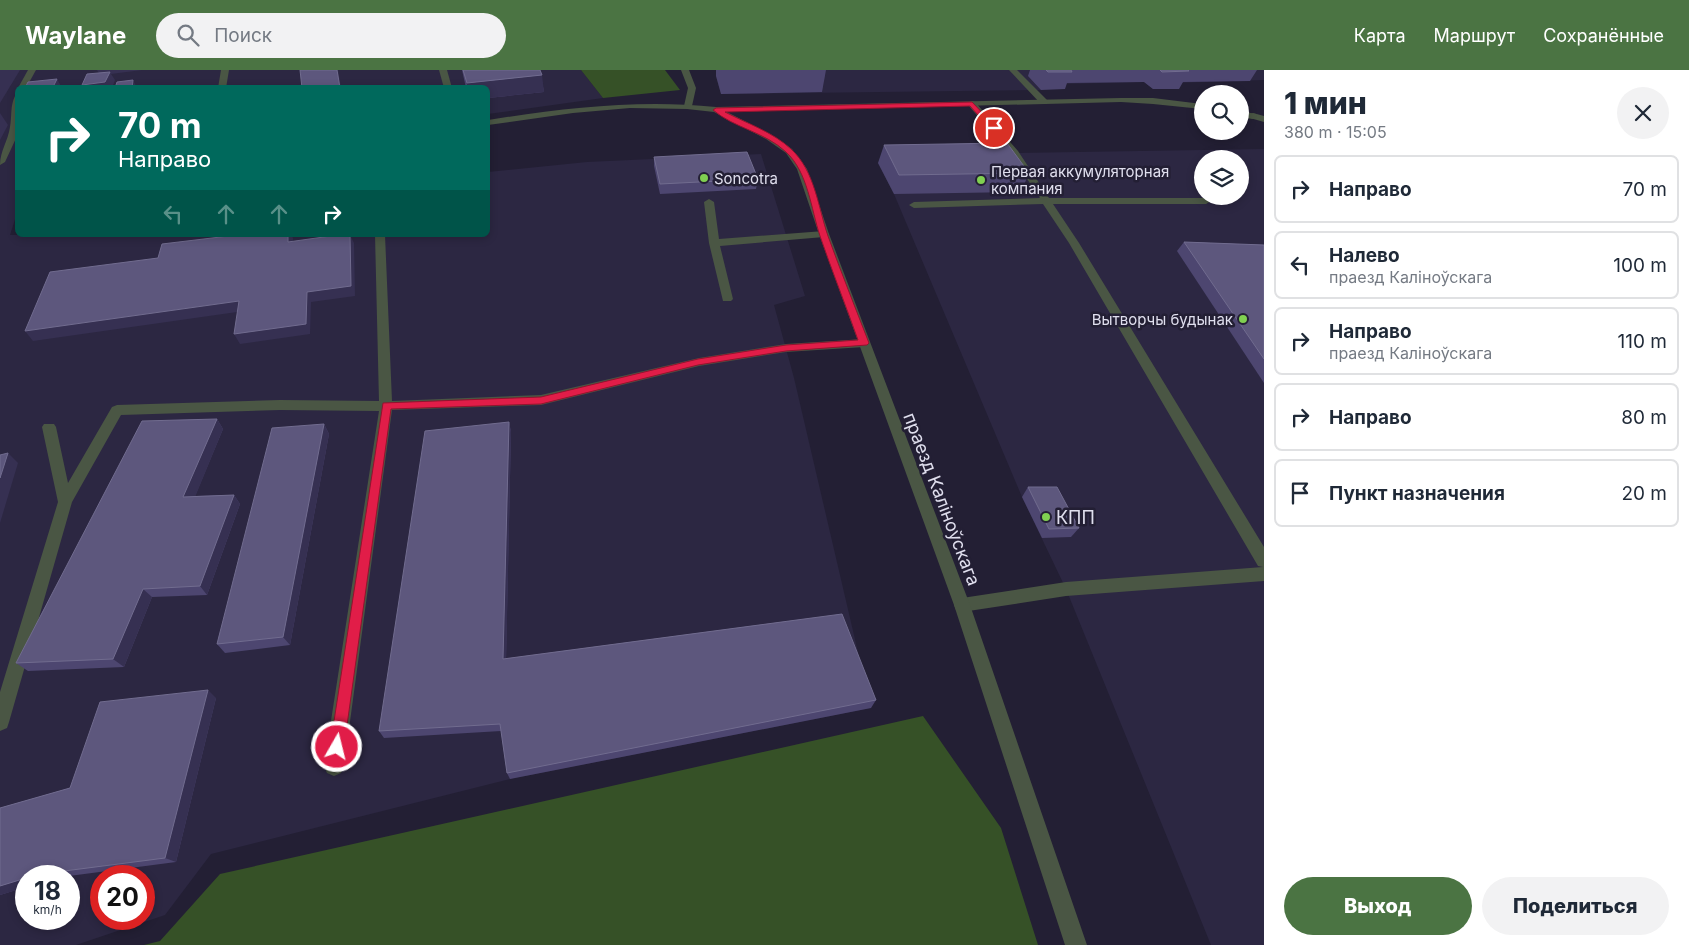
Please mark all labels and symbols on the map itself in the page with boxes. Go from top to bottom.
pin [973,107,1015,149]
place label: Первая аккумуляторная компания [991,162,1169,198]
place label: Soncotra [714,169,778,188]
marker: Soncotra [698,172,710,184]
marker: Первая аккумуляторная компания [975,174,987,186]
place label: Вытворчы будынак [1092,310,1233,329]
marker: Вытворчы будынак [1237,313,1249,325]
street label: праезд Каліноўскага [899,410,985,588]
place label: КПП [1056,507,1095,528]
marker: КПП [1040,511,1052,523]
position arrow [310,720,362,772]
speed limit sign: 20 [90,865,155,930]

